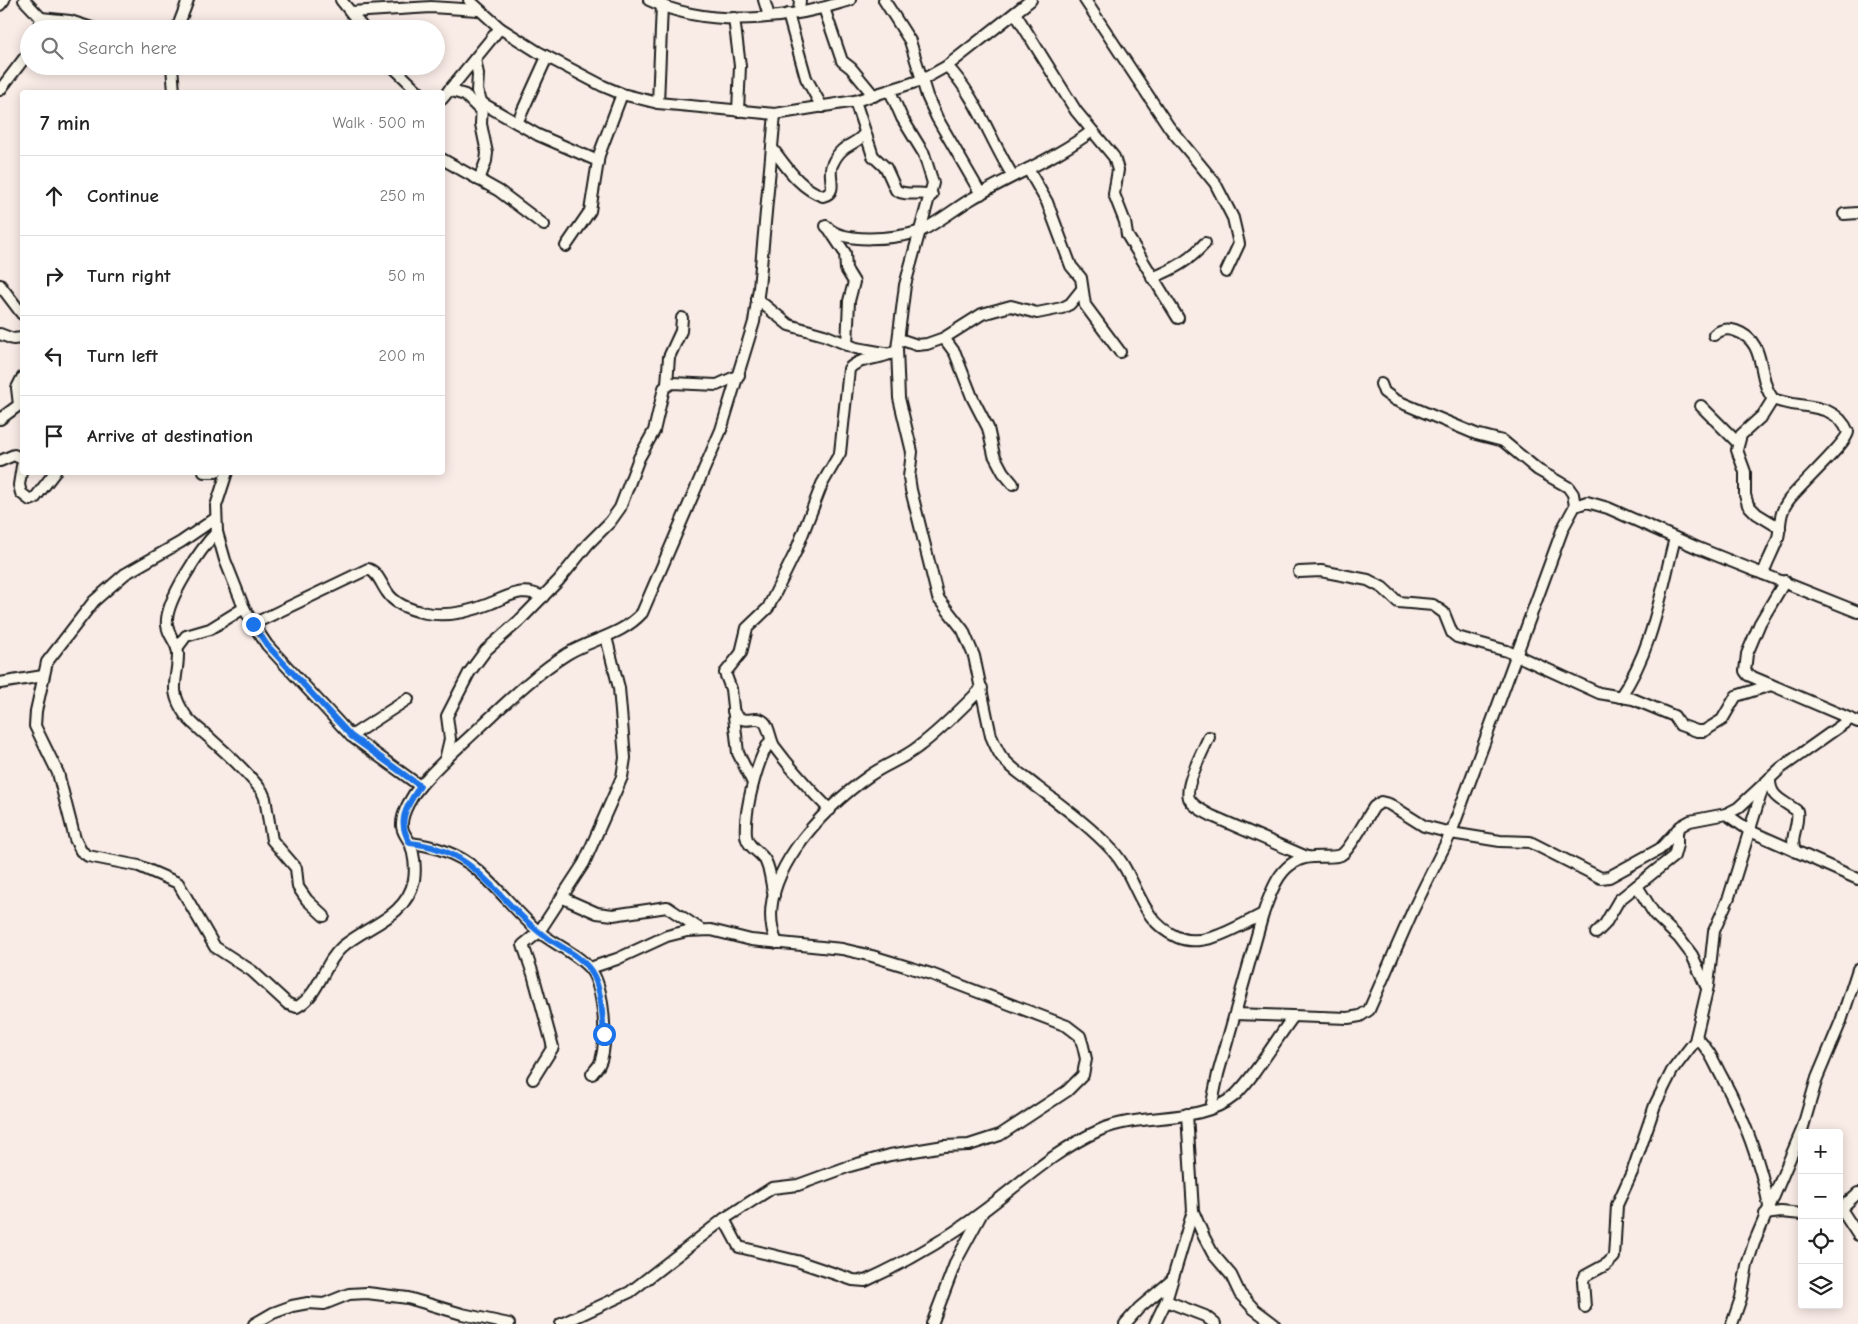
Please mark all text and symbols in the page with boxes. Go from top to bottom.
search box [20,20,445,75]
icon: search [38,34,66,62]
text: Search here [78,37,177,59]
text: 7 min [40,111,90,135]
text: Walk · 500 m [332,114,425,132]
icon: ahead [40,182,68,210]
text: Continue [87,185,159,207]
text: 250 m [380,187,425,205]
icon: right [40,262,68,290]
text: Turn right [87,265,171,287]
text: 50 m [388,267,425,285]
icon: left [40,342,68,370]
text: Turn left [87,345,158,367]
text: 200 m [379,347,425,365]
icon: arrive [40,422,68,450]
text: Arrive at destination [87,425,253,447]
route end [242,613,265,636]
route start [593,1023,616,1046]
map controls [1798,1129,1843,1309]
button: + [1798,1129,1843,1174]
button: − [1798,1174,1843,1219]
button: locate [1798,1219,1843,1264]
button: layers [1798,1264,1843,1309]

